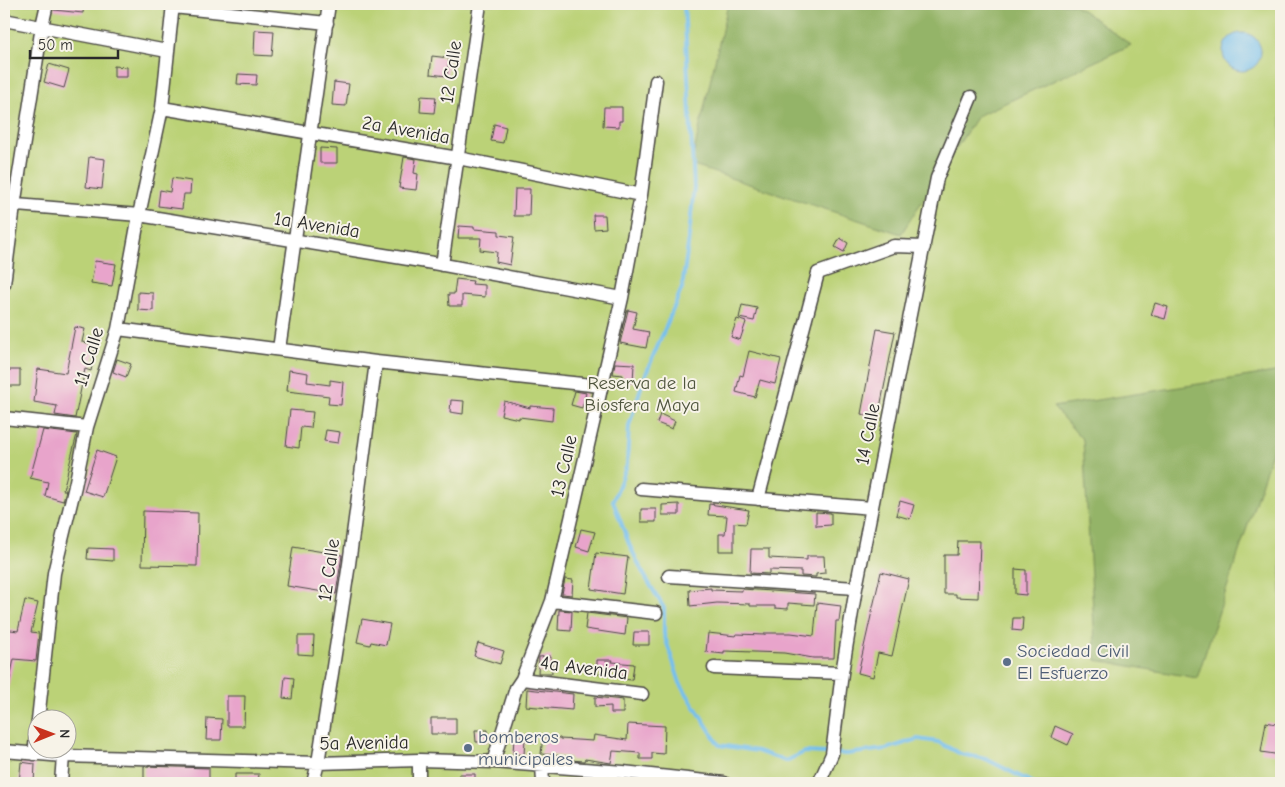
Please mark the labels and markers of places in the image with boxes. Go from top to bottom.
place label: Sociedad Civil El Esfuerzo [1017,640,1129,684]
marker: Sociedad Civil El Esfuerzo [1001,656,1013,668]
place label: bomberos municipales [478,726,573,770]
marker: bomberos municipales [462,742,474,754]

